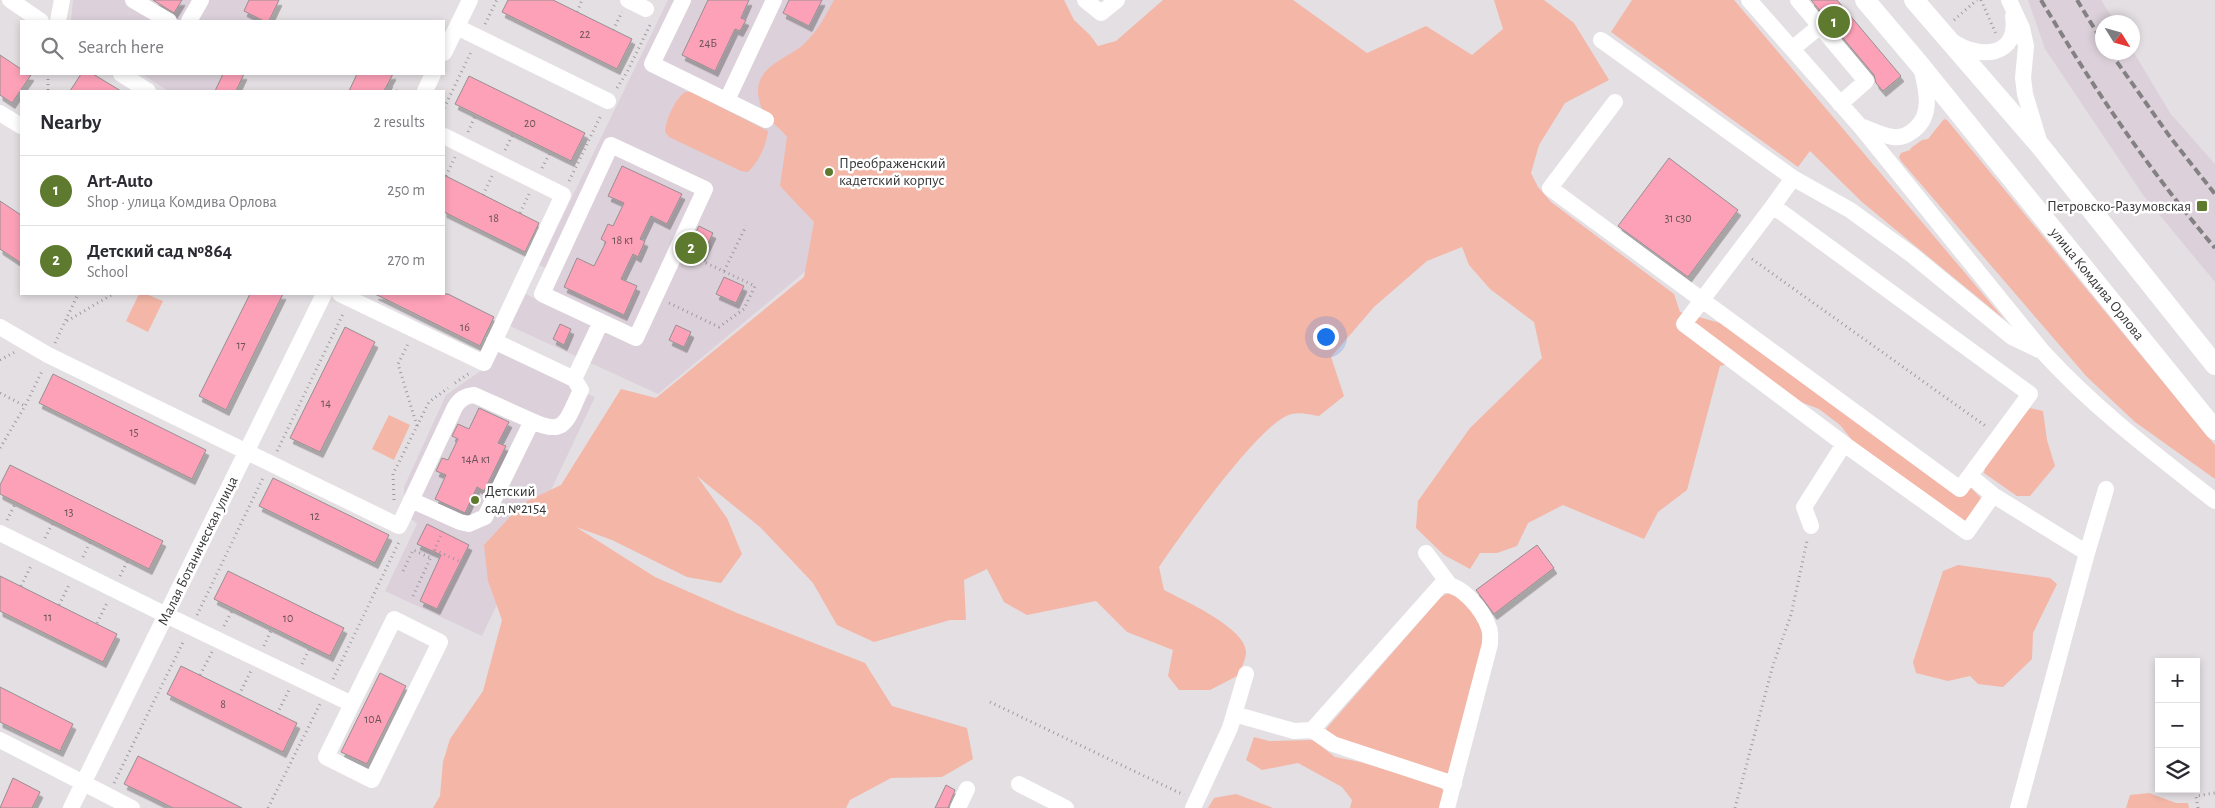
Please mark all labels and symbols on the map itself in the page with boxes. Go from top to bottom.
pin: 1 [1818,3,1850,41]
north arrow [2095,15,2140,60]
house number: 22 [580,28,591,40]
house number: 24Б [699,37,717,49]
house number: 20 [524,117,536,129]
place label: Преображенский кадетский корпус [839,156,946,188]
marker: Преображенский кадетский корпус [823,166,835,178]
place label: Петровско-Разумовская [2047,199,2191,214]
marker: Петровско-Разумовская [2195,199,2209,213]
house number: 18 [489,212,499,224]
house number: 31 с30 [1664,212,1692,224]
street label: улица Комдива Орлова [2047,224,2147,343]
pin: 2 [675,229,707,267]
house number: 18 к1 [612,234,634,246]
house number: 16 [460,321,470,333]
your location [1313,324,1339,350]
house number: 17 [236,339,246,351]
house number: 14 [321,397,331,409]
house number: 15 [129,426,139,438]
house number: 14А к1 [462,453,490,465]
street label: Малая Ботаническая улица [155,474,241,628]
place label: Детский сад №2154 [485,484,546,516]
marker: Детский сад №2154 [469,494,481,506]
house number: 13 [64,506,74,518]
house number: 12 [310,510,320,522]
house number: 11 [44,611,52,623]
house number: 10 [283,612,293,624]
house number: 8 [220,698,226,710]
house number: 10А [364,713,382,725]

